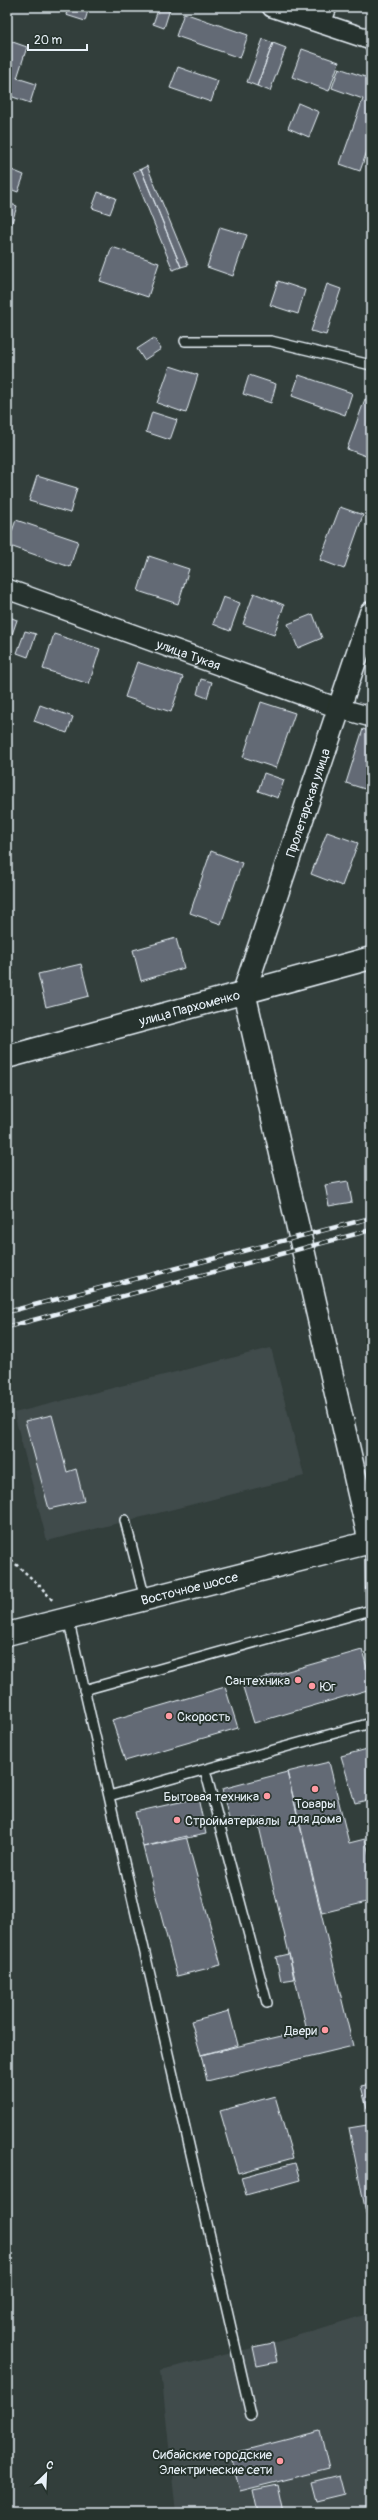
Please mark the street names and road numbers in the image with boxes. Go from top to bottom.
street label: улица Тукая [153,636,222,674]
street label: Пролетарская улица [283,746,334,859]
street label: улица Пархоменко [136,987,242,1030]
street label: Восточное шоссе [139,1569,240,1609]

